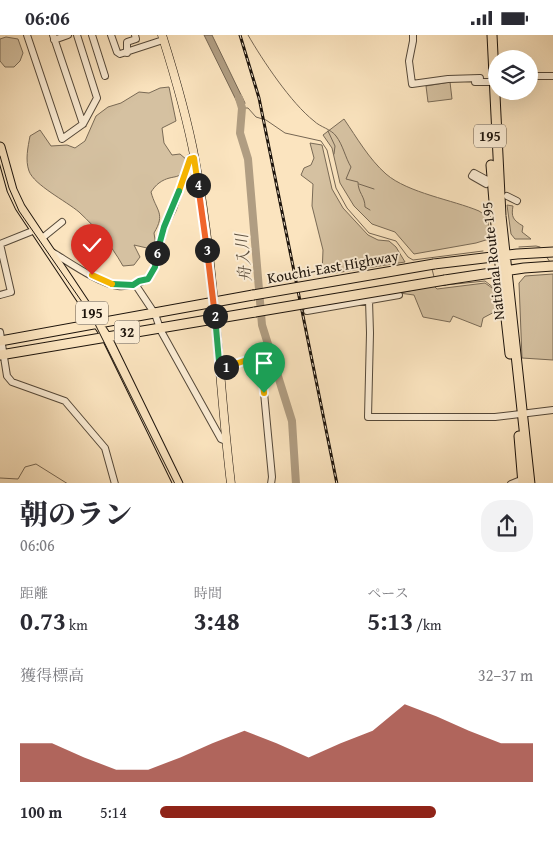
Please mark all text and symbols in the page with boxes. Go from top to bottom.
text: 06:06 [25,4,70,32]
map controls [488,50,538,100]
button: layers [488,50,538,100]
road number: 195 [474,125,506,147]
pin: 4 [186,173,210,197]
text: 4 [195,175,202,195]
street label: National Route 195 [476,201,509,321]
pin [71,224,113,275]
icon: check [78,231,106,259]
water label: 舟入川 [229,231,257,283]
pin: 3 [194,237,220,263]
text: 3 [204,240,211,260]
pin: 6 [144,241,170,265]
text: 6 [154,243,161,263]
street label: Kouchi-East Highway [266,245,401,288]
road number: 195 [76,301,108,325]
pin: 2 [202,303,228,329]
text: 2 [212,306,219,326]
road number: 32 [114,321,140,343]
pin [243,342,285,393]
icon: arrive [250,349,278,377]
pin: 1 [214,355,238,379]
text: 1 [223,357,230,377]
text: 朝のラン [20,493,132,534]
button: share [481,500,533,552]
text: 06:06 [20,533,55,557]
text: 距離 [20,583,48,603]
text: 時間 [194,583,222,603]
text: ペース [367,583,409,603]
text: 0.73 [20,603,66,639]
text: 3:48 [194,603,240,639]
text: 5:13 [367,603,413,639]
text: km [66,615,88,635]
text: /km [413,615,442,635]
text: 獲得標高 [20,663,84,687]
text: 32–37 m [478,663,533,687]
text: 100 m [20,800,62,824]
text: 5:14 [100,800,127,824]

